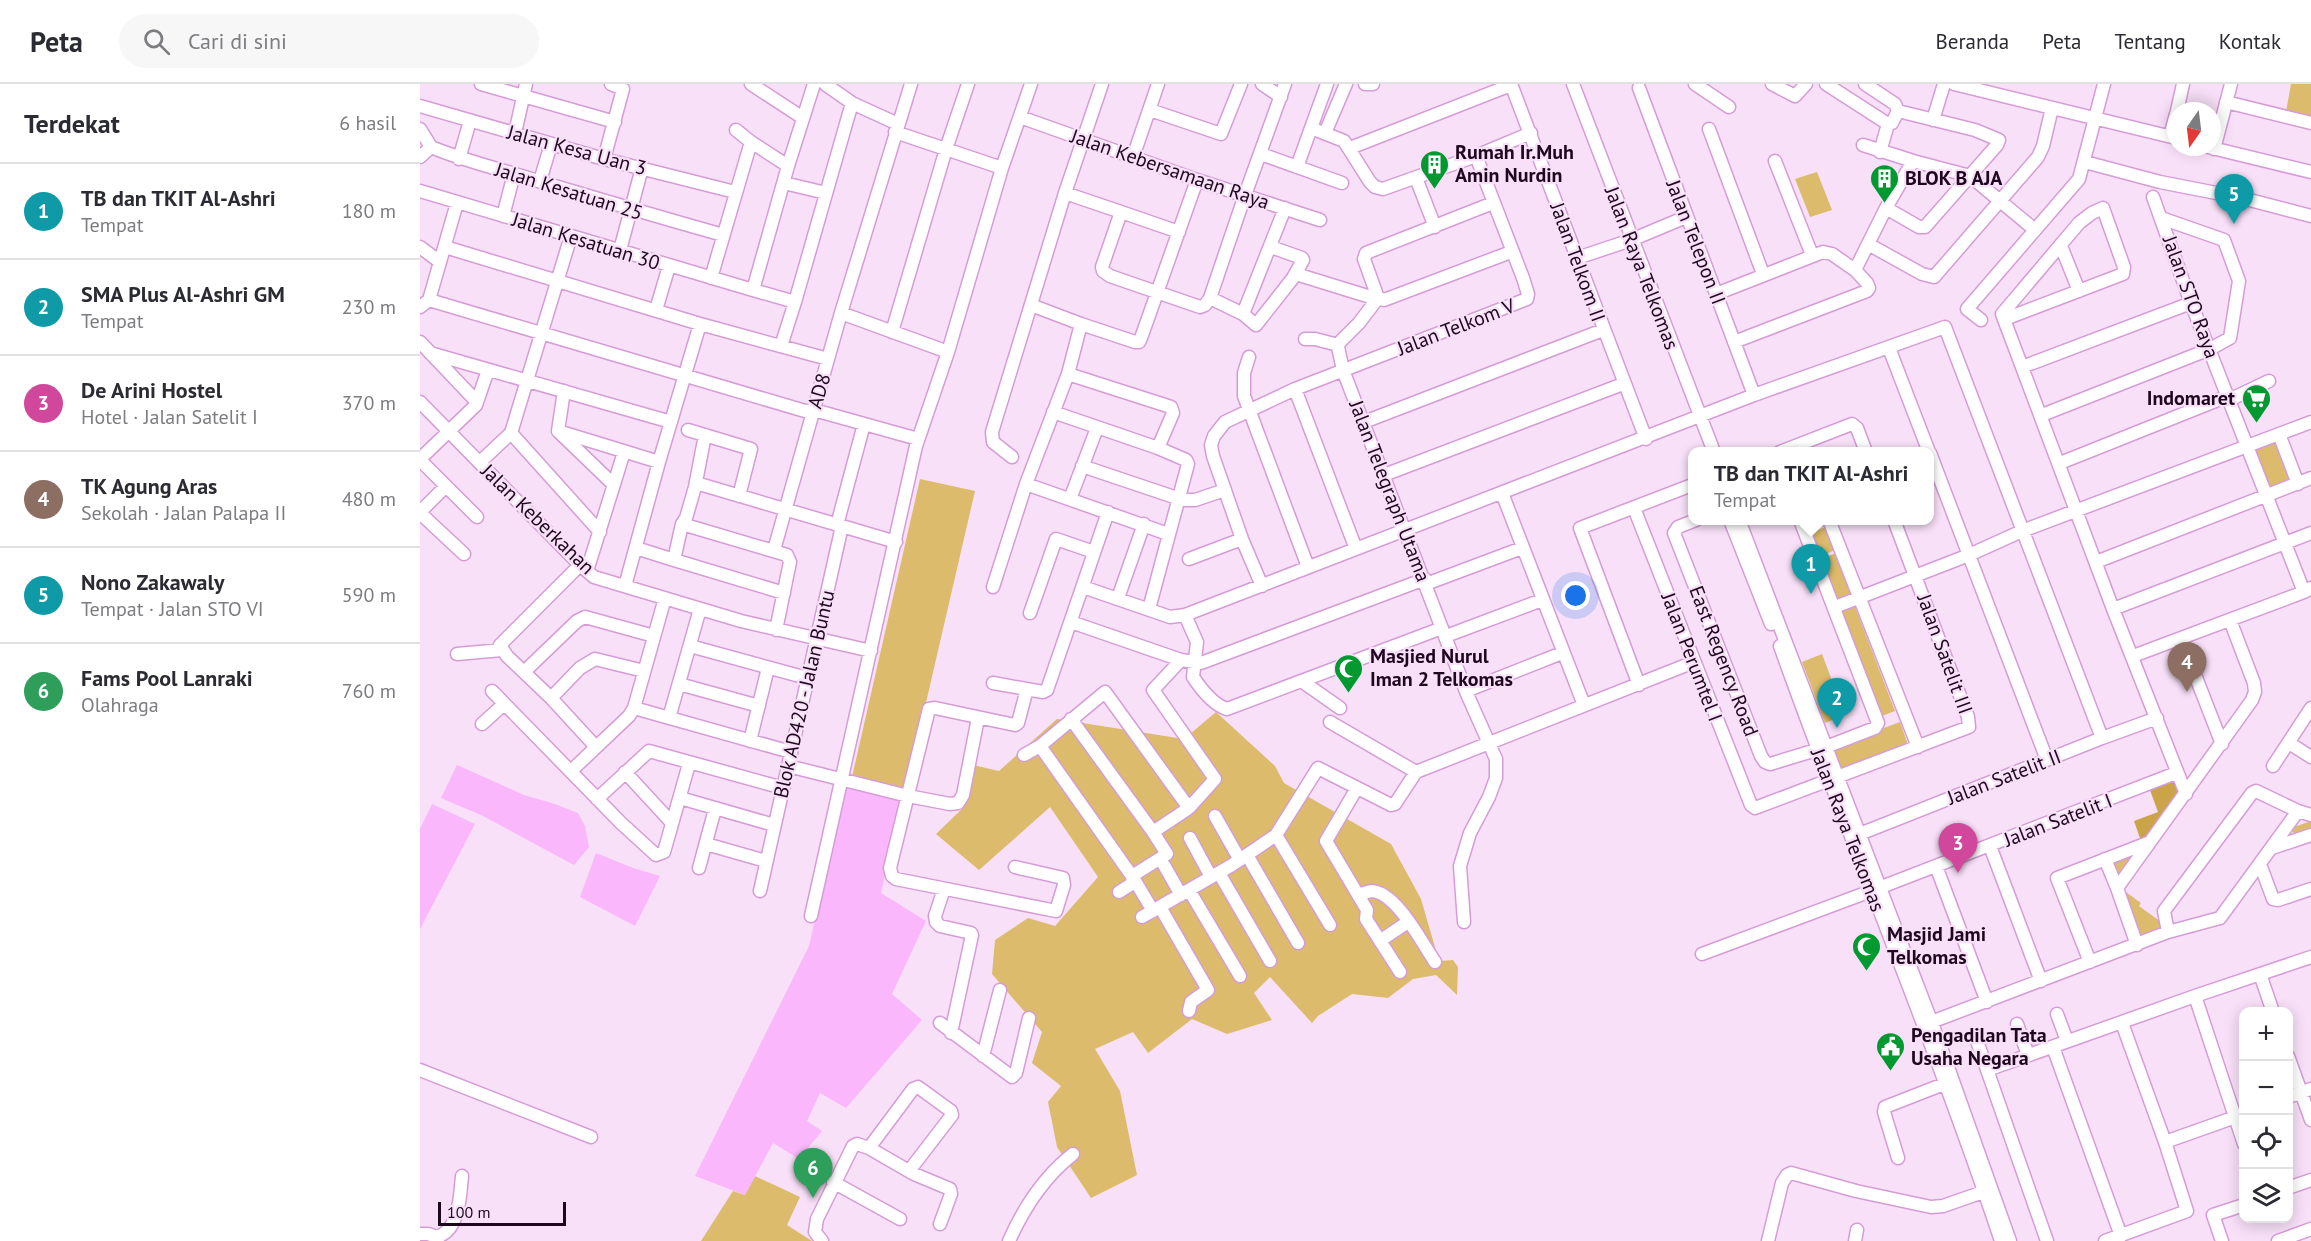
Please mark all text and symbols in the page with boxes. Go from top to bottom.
search box [119,14,539,68]
text: Peta [30,23,83,60]
icon: search [140,25,173,58]
text: Cari di sini [188,27,287,55]
text: Beranda [1936,28,2009,55]
text: Peta [2042,28,2081,55]
text: Tentang [2114,28,2186,55]
text: Kontak [2219,28,2281,55]
north arrow [2167,102,2221,156]
text: Terdekat [24,107,120,140]
text: 6 hasil [339,110,396,136]
street label: Jalan Kesa Uan 3 [504,119,649,181]
street label: Jalan Kebersamaan Raya [1066,122,1273,215]
place label: Rumah Ir.Muh Amin Nurdin [1455,139,1574,188]
building icon: Rumah Ir.Muh Amin Nurdin [1418,148,1450,190]
street label: Jalan Kesatuan 25 [491,156,646,226]
building icon: BLOK B AJA [1868,162,1900,204]
place label: BLOK B AJA [1905,165,2003,191]
pin: 5 [2214,174,2254,224]
street label: Jalan Telepon II [1660,175,1732,308]
street label: Jalan Raya Telkomas [1599,182,1685,353]
text: TB dan TKIT Al-Ashri [81,184,276,212]
text: 1 [38,198,49,224]
text: 180 m [342,198,396,224]
street label: Jalan Telkom II [1544,198,1612,325]
street label: Jalan Kesatuan 30 [508,206,663,276]
text: Tempat [81,212,143,238]
street label: Jalan STO Raya [2156,231,2225,362]
text: SMA Plus Al-Ashri GM [81,280,285,308]
street label: Jalan Telkom V [1392,292,1519,362]
text: 2 [38,294,49,320]
text: 230 m [342,294,396,320]
text: Tempat [81,308,143,334]
street label: AD8 [802,370,836,412]
text: De Arini Hostel [81,376,222,404]
supermarket icon: Indomaret [2240,382,2272,424]
place label: Indomaret [2147,385,2235,411]
text: 3 [38,390,49,416]
text: 370 m [342,390,396,416]
street label: Jalan Telegraph Utama [1343,396,1437,585]
text: Hotel · Jalan Satelit I [81,404,258,430]
popup [1688,447,1934,525]
street label: Jalan Keberkahan [475,457,600,580]
text: TB dan TKIT Al-Ashri [1714,459,1908,487]
text: TK Agung Aras [81,472,217,500]
text: 4 [38,486,49,512]
text: 480 m [342,486,396,512]
text: Tempat [1714,487,1776,513]
text: Sekolah · Jalan Palapa II [81,500,286,526]
pin: 1 [1792,544,1830,594]
text: Nono Zakawaly [81,568,224,596]
your location [1561,581,1590,610]
text: 5 [38,582,49,608]
text: 590 m [342,582,396,608]
street label: East Regency Road [1683,582,1765,740]
street label: Blok AD420 - Jalan Buntu [767,587,841,801]
street label: Jalan Perumtel I [1655,588,1728,725]
street label: Jalan Satelit III [1911,589,1979,718]
text: Tempat · Jalan STO VI [81,596,264,622]
pin: 4 [2168,642,2206,692]
place label: Masjied Nurul Iman 2 Telkomas [1370,643,1513,692]
mosque icon: Masjied Nurul Iman 2 Telkomas [1333,652,1365,694]
text: Fams Pool Lanraki [81,664,253,692]
text: 6 [38,678,49,704]
text: 760 m [342,678,396,704]
pin: 2 [1818,678,1856,728]
text: Olahraga [81,692,159,718]
street label: Jalan Satelit II [1942,743,2065,811]
street label: Jalan Raya Telkomas [1805,744,1891,915]
street label: Jalan Satelit I [1999,787,2116,853]
pin: 3 [1938,824,1978,873]
place label: Masjid Jami Telkomas [1887,921,1986,970]
mosque icon: Masjid Jami Telkomas [1850,930,1882,972]
map controls [2239,1007,2293,1223]
button: + [2239,1007,2293,1061]
place label: Pengadilan Tata Usaha Negara [1911,1022,2047,1071]
public building icon: Pengadilan Tata Usaha Negara [1874,1030,1906,1072]
button: − [2239,1061,2293,1115]
button: locate [2239,1115,2293,1169]
pin: 6 [794,1148,832,1198]
button: layers [2239,1169,2293,1223]
scale bar [438,1199,566,1226]
text: 100 m [447,1202,490,1222]

